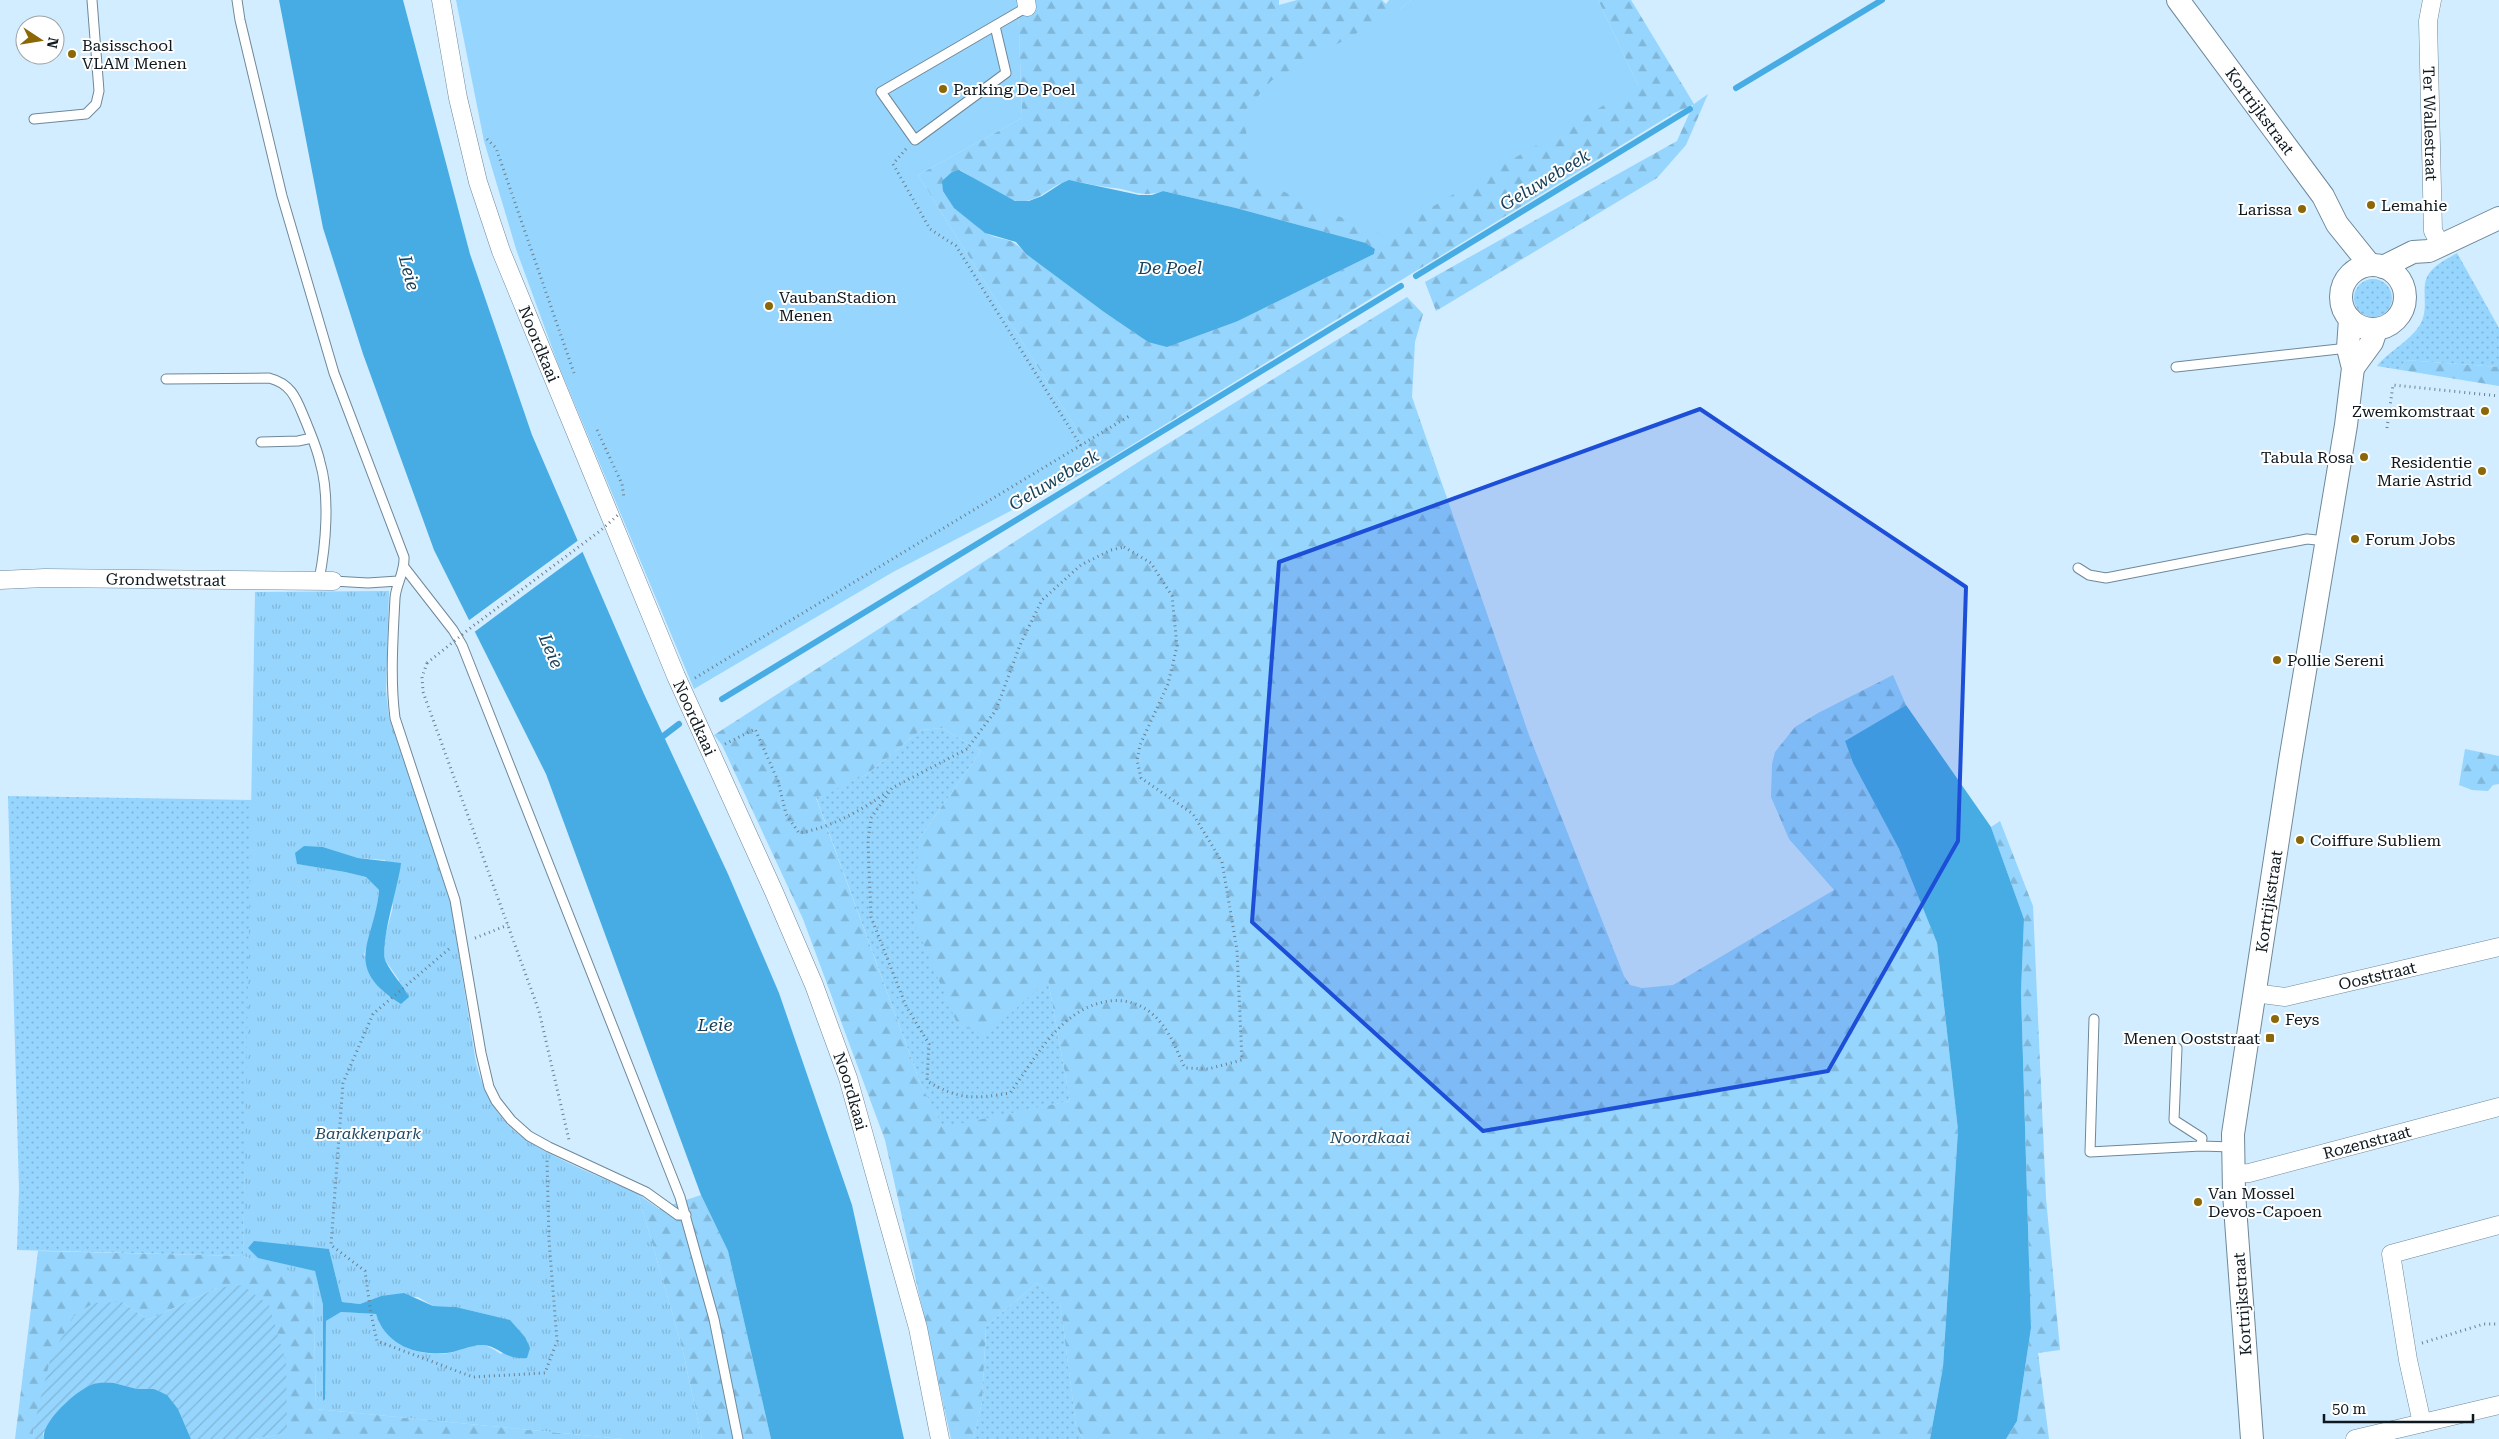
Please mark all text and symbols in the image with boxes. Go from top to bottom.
north arrow [15,15,65,65]
text: N [44,36,62,50]
place label: Basisschool VLAM Menen [82,36,187,73]
marker: Basisschool VLAM Menen [66,48,78,60]
street label: Kortrijkstraat [2221,64,2298,158]
street label: Ter Wallestraat [2419,66,2441,181]
place label: Parking De Poel [953,80,1075,99]
marker: Parking De Poel [937,83,949,95]
water label: Geluwebeek [1496,144,1594,215]
place label: Lemahie [2381,196,2447,215]
marker: Lemahie [2365,199,2377,211]
place label: Larissa [2238,200,2292,219]
marker: Larissa [2296,203,2308,215]
water label: Leie [395,252,424,293]
water label: De Poel [1137,257,1202,278]
place label: VaubanStadion Menen [779,288,897,325]
marker: VaubanStadion Menen [763,300,775,312]
street label: Noordkaai [515,303,563,385]
place label: Zwemkomstraat [2352,402,2475,421]
marker: Zwemkomstraat [2479,405,2491,417]
water label: Geluwebeek [1005,444,1103,515]
place label: Tabula Rosa [2261,448,2354,467]
marker: Tabula Rosa [2358,451,2370,463]
place label: Residentie Marie Astrid [2377,453,2472,490]
marker: Residentie Marie Astrid [2476,465,2488,477]
place label: Forum Jobs [2365,530,2456,549]
marker: Forum Jobs [2349,533,2361,545]
street label: Grondwetstraat [106,570,226,590]
water label: Leie [535,630,568,671]
place label: Pollie Sereni [2287,651,2384,670]
marker: Pollie Sereni [2271,654,2283,666]
street label: Noordkaai [669,677,720,759]
place label: Coiffure Subliem [2310,831,2441,850]
marker: Coiffure Subliem [2294,834,2306,846]
street label: Kortrijkstraat [2252,849,2286,954]
street label: Ooststraat [2337,958,2418,994]
place label: Feys [2285,1010,2320,1029]
marker: Feys [2269,1013,2281,1025]
water label: Leie [696,1014,733,1035]
place label: Menen Ooststraat [2124,1029,2260,1048]
marker: Menen Ooststraat [2264,1032,2276,1044]
street label: Noordkaai [829,1049,871,1133]
street label: Rozenstraat [2321,1122,2413,1163]
park label: Barakkenpark [314,1124,421,1143]
park label: Noordkaai [1329,1128,1410,1147]
place label: Van Mossel Devos-Capoen [2208,1184,2322,1221]
marker: Van Mossel Devos-Capoen [2192,1196,2204,1208]
street label: Kortrijkstraat [2229,1252,2256,1356]
scale bar [2324,1392,2473,1424]
text: 50 m [2332,1400,2367,1418]

